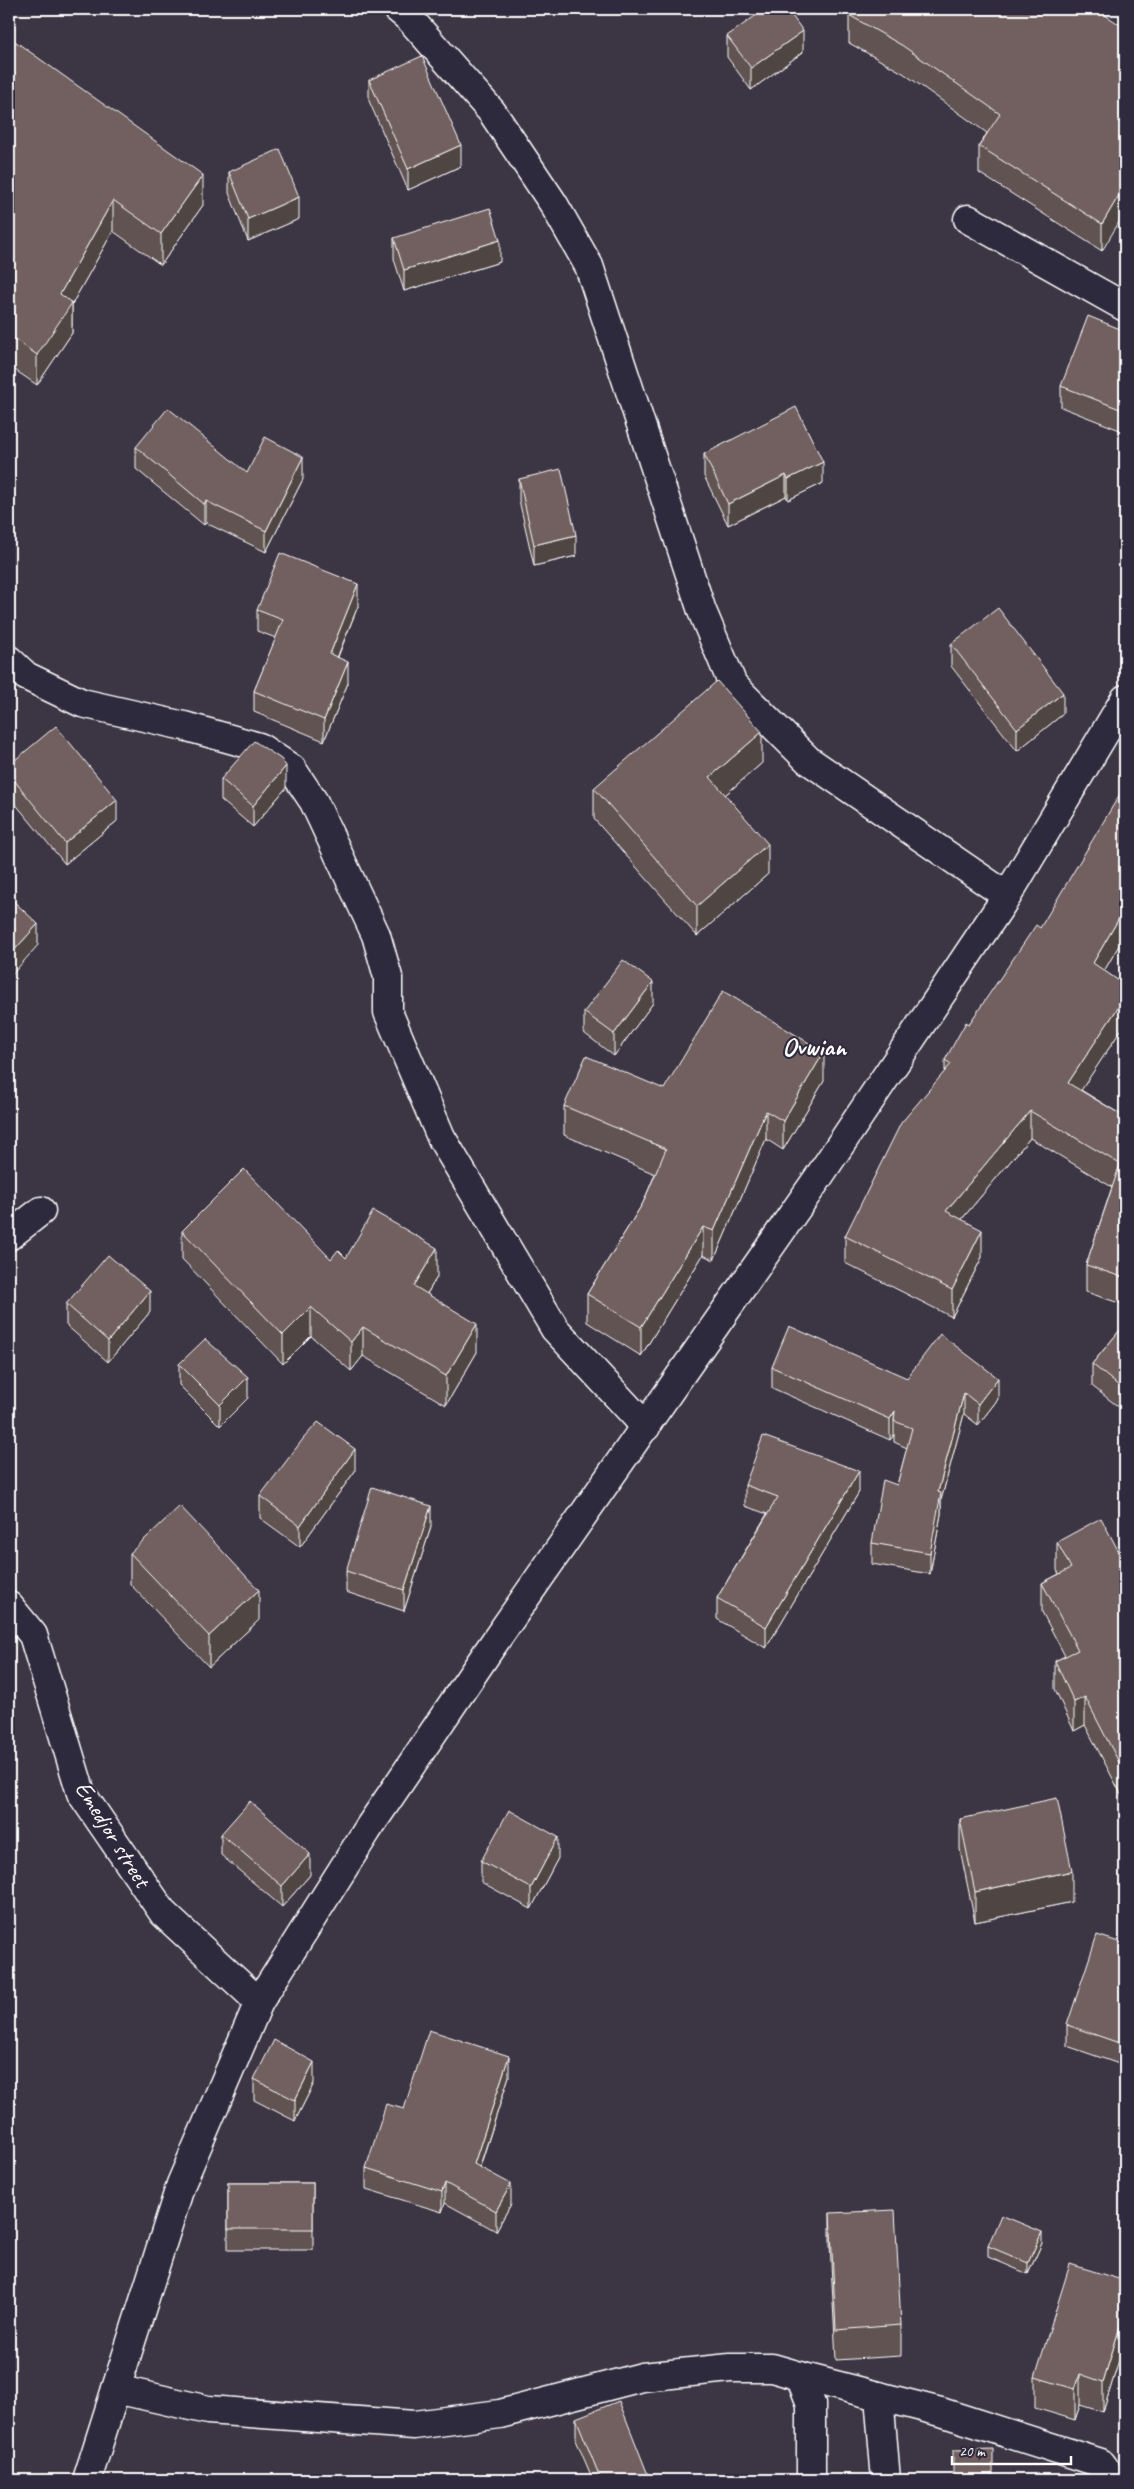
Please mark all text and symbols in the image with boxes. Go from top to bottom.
district label: Ovwian [782,1030,848,1063]
street label: Emedjor street [69,1775,158,1894]
scale bar [952,2434,1070,2466]
text: 20 m [959,2442,986,2461]

